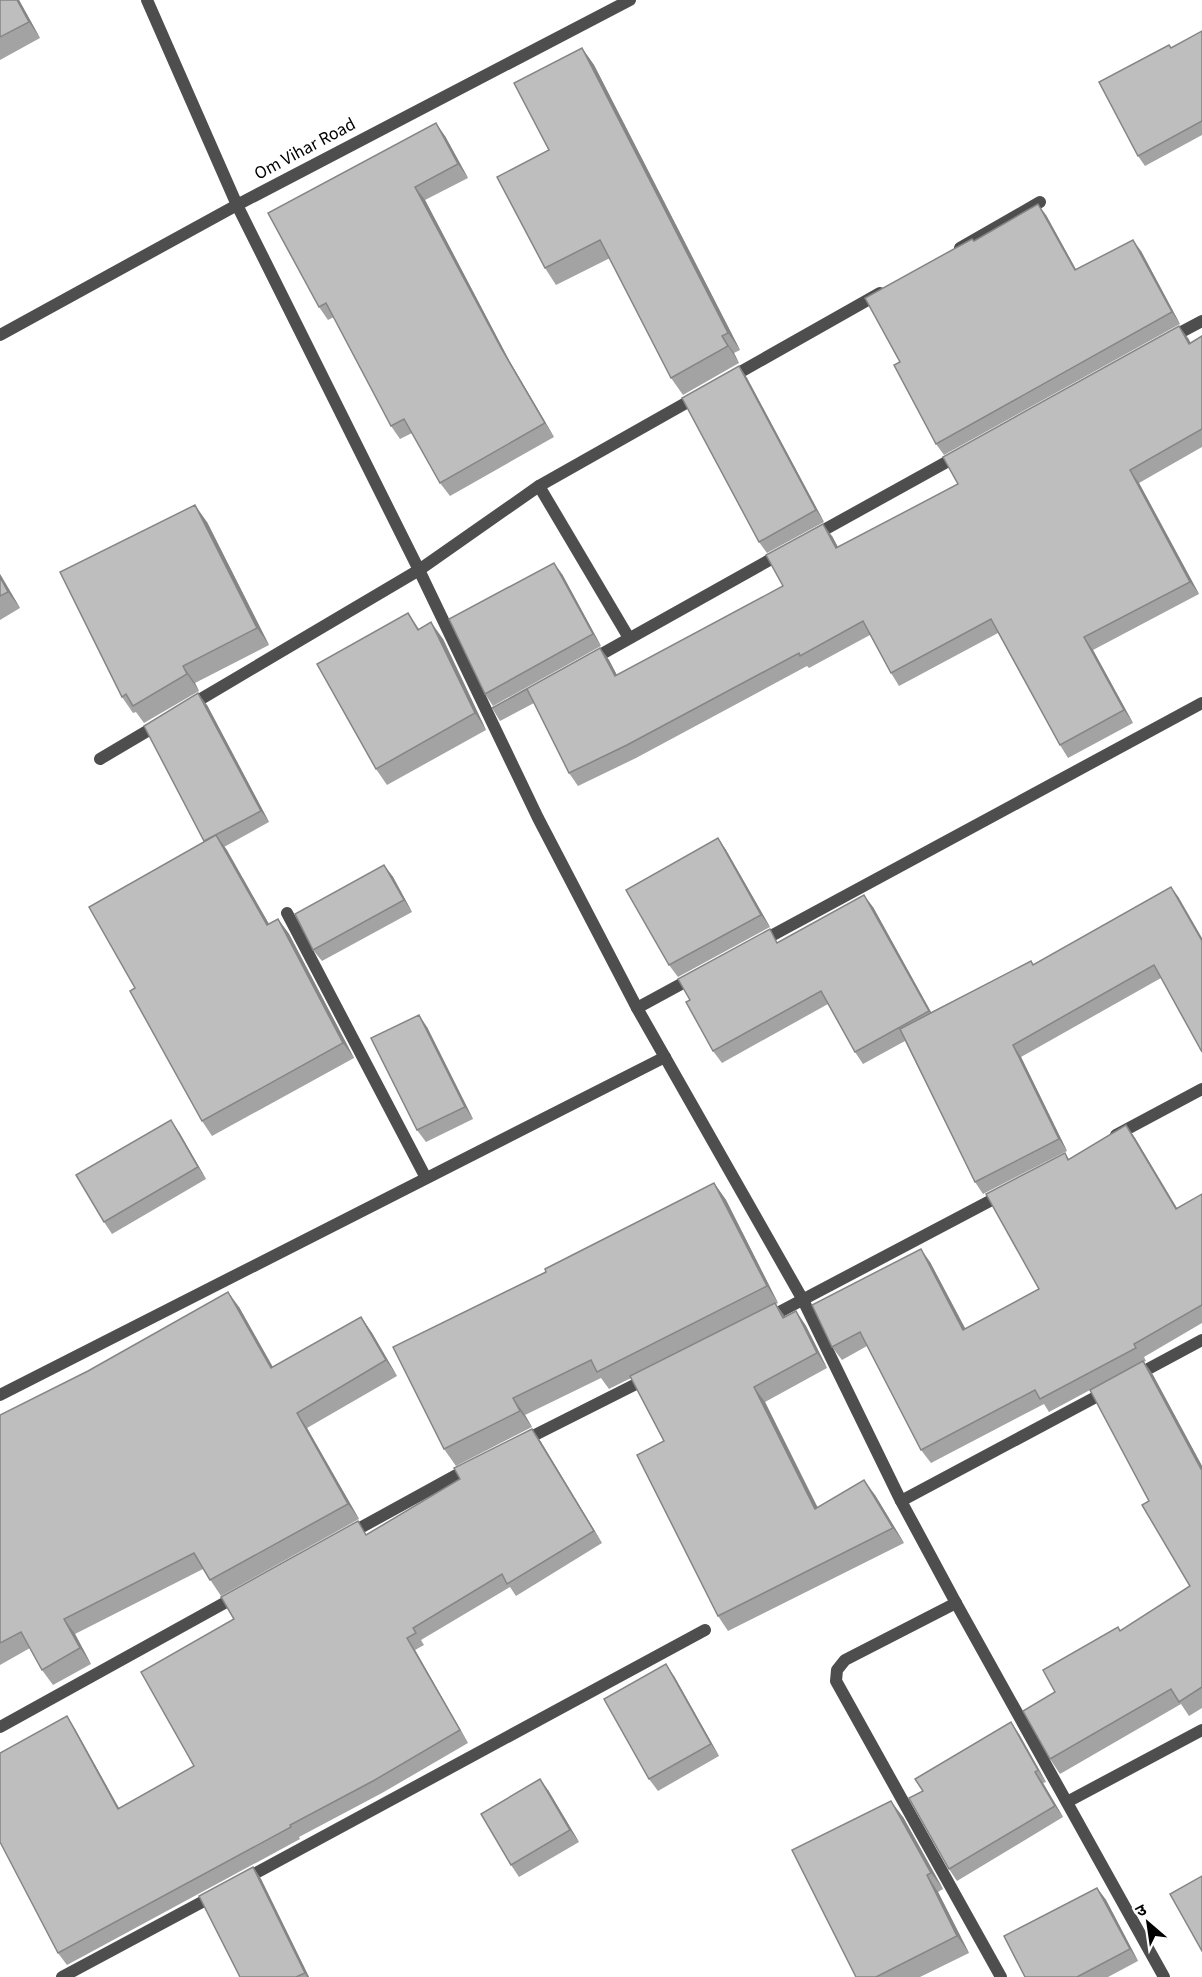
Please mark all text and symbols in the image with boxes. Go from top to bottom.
street label: Om Vihar Road [250,112,360,186]
north arrow [1118,1893,1178,1953]
text: उ [1132,1899,1151,1923]

